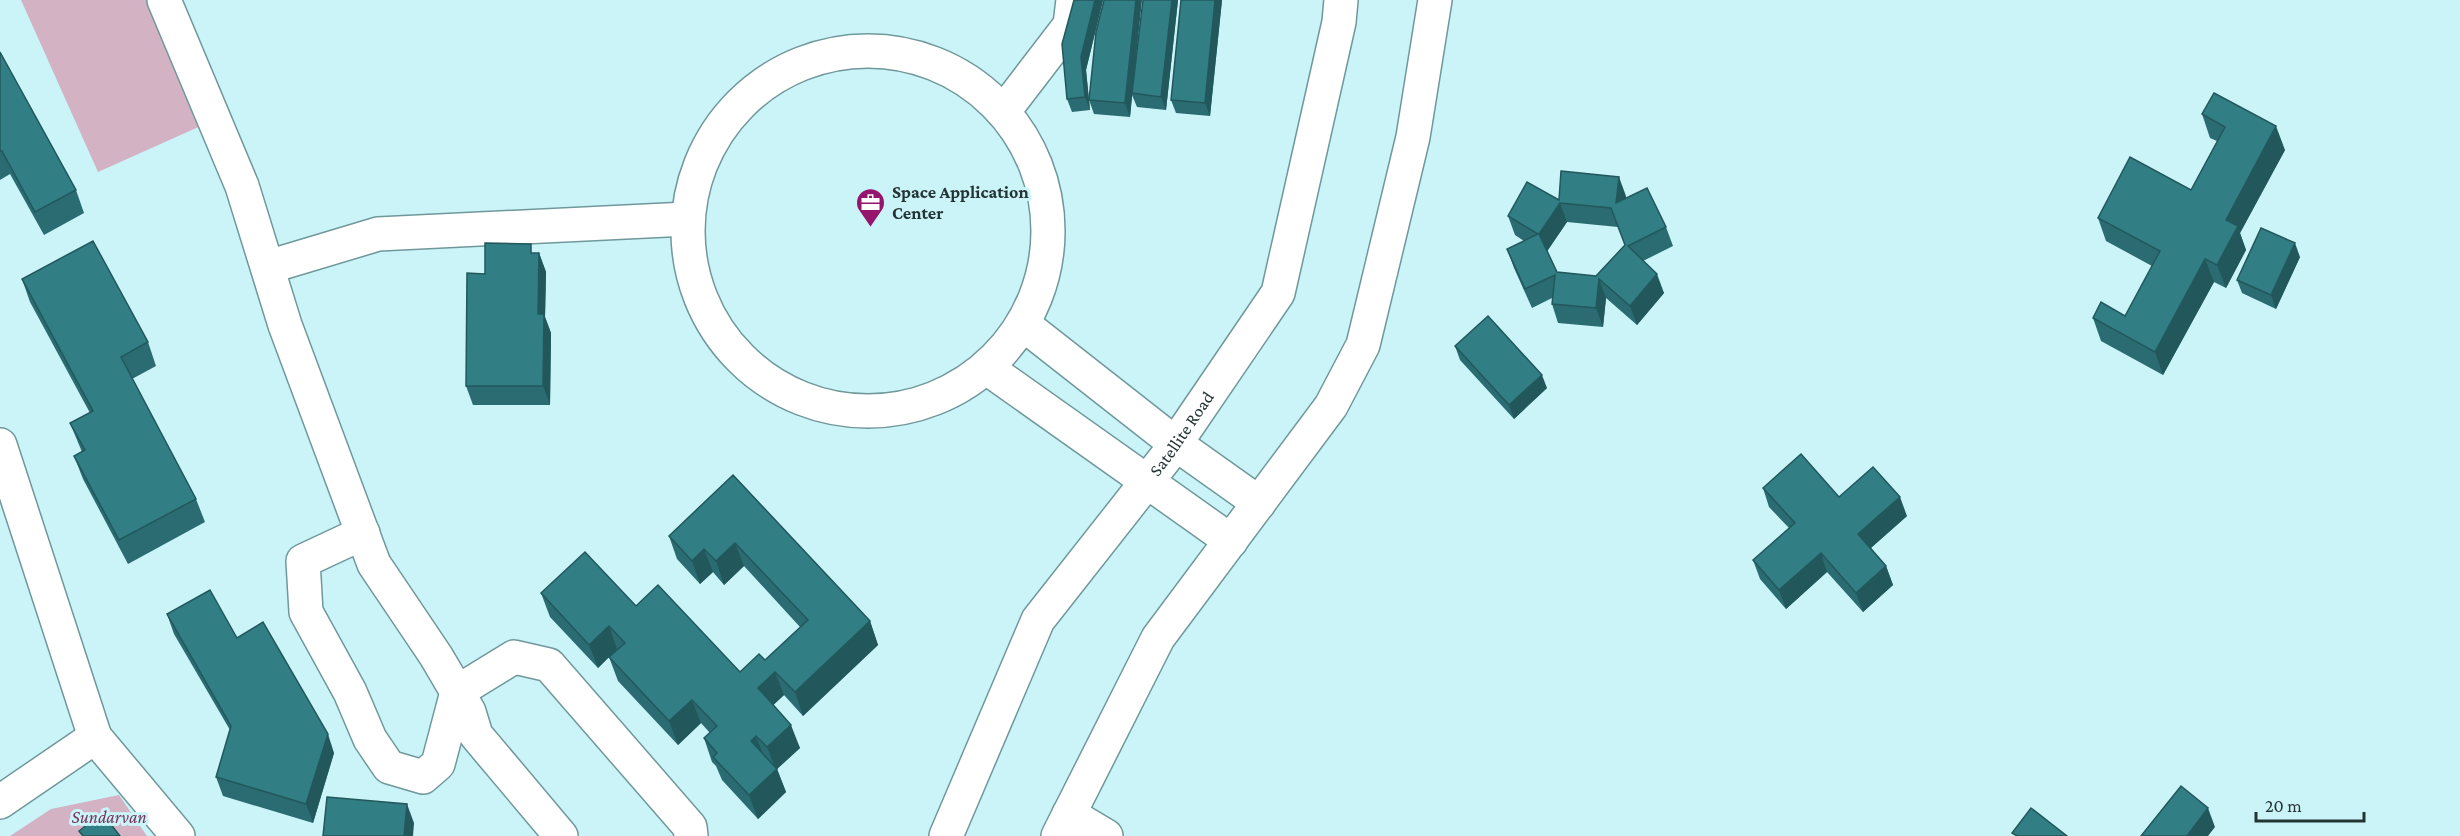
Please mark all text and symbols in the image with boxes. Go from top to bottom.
place label: Space Application Center [892,182,1029,223]
office icon: Space Application Center [855,186,887,228]
street label: Satellite Road [1145,387,1218,480]
scale bar [2256,785,2364,823]
text: 20 m [2265,796,2302,816]
park label: Sundarvan [71,807,147,827]

